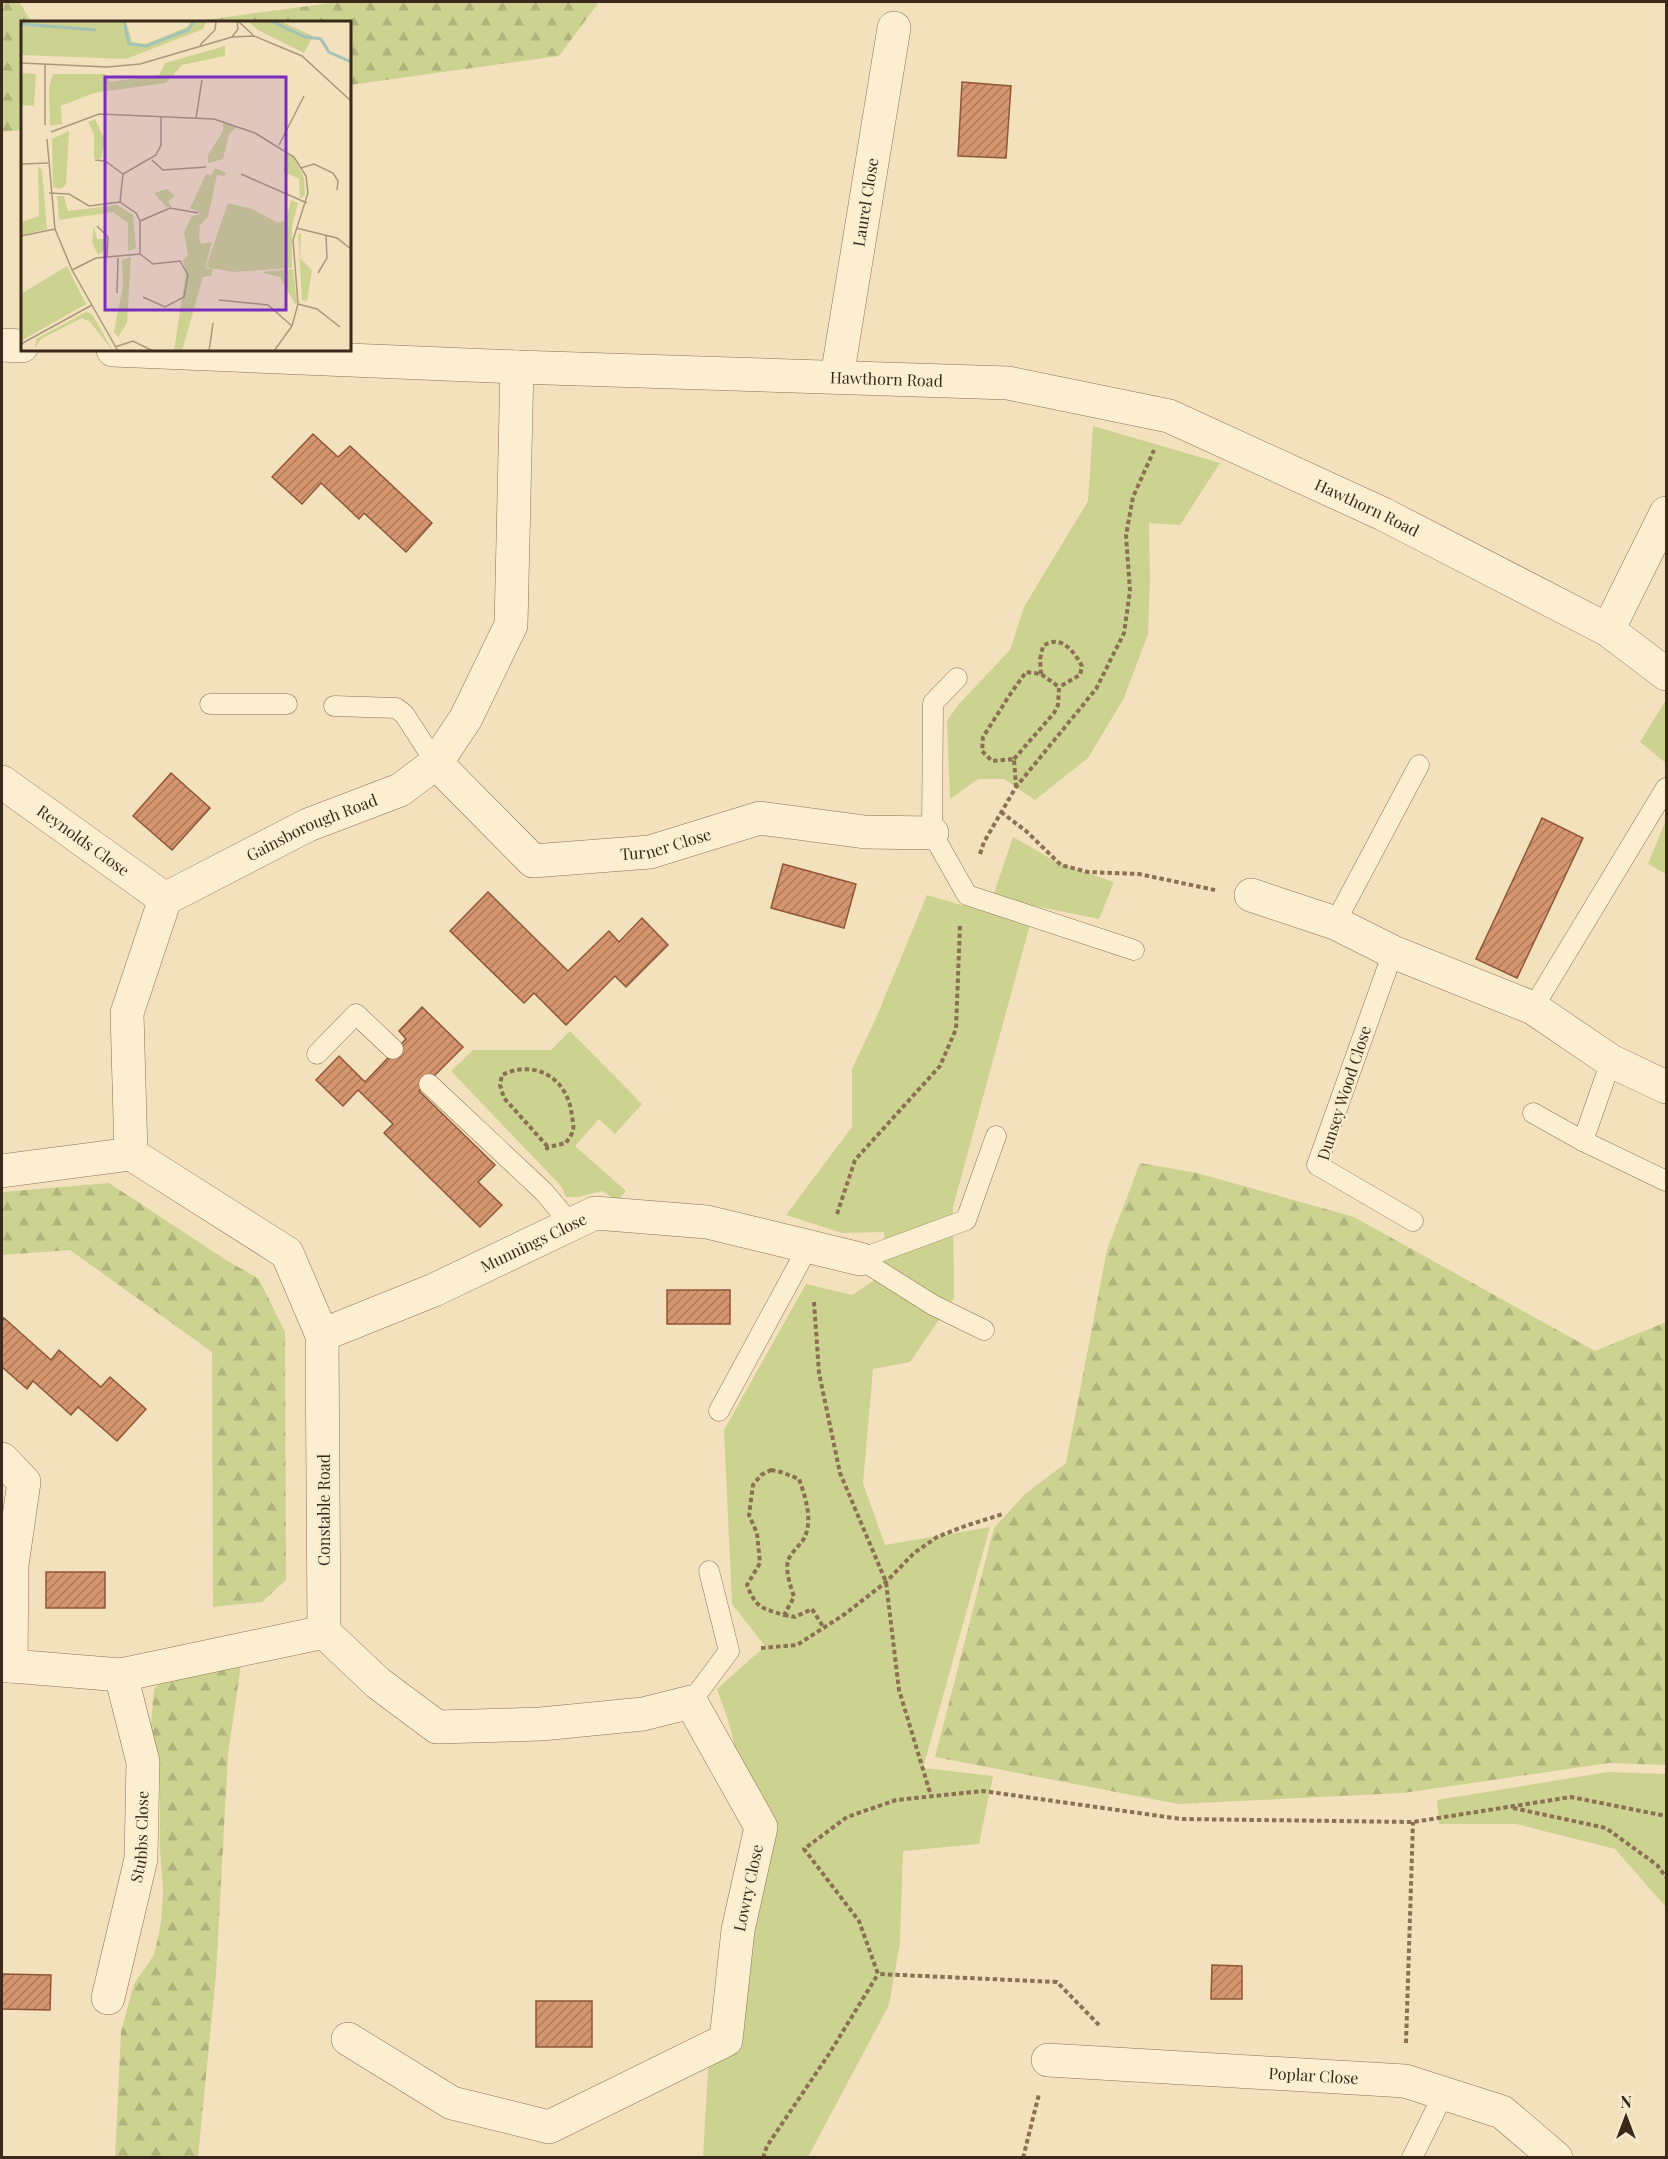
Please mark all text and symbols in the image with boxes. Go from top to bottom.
inset map [21,21,351,351]
street label: Laurel Close [847,156,883,248]
street label: Hawthorn Road [830,366,943,391]
street label: Hawthorn Road [1312,473,1423,541]
street label: Gainsborough Road [242,789,380,865]
street label: Reynolds Close [33,800,134,880]
street label: Turner Close [619,823,713,864]
street label: Dunsey Wood Close [1312,1023,1375,1163]
street label: Munnings Close [477,1208,590,1276]
street label: Constable Road [313,1454,334,1566]
street label: Stubbs Close [125,1791,152,1885]
street label: Lowry Close [728,1842,767,1933]
street label: Poplar Close [1268,2062,1359,2088]
north arrow [1596,2087,1656,2147]
text: N [1620,2091,1632,2112]

